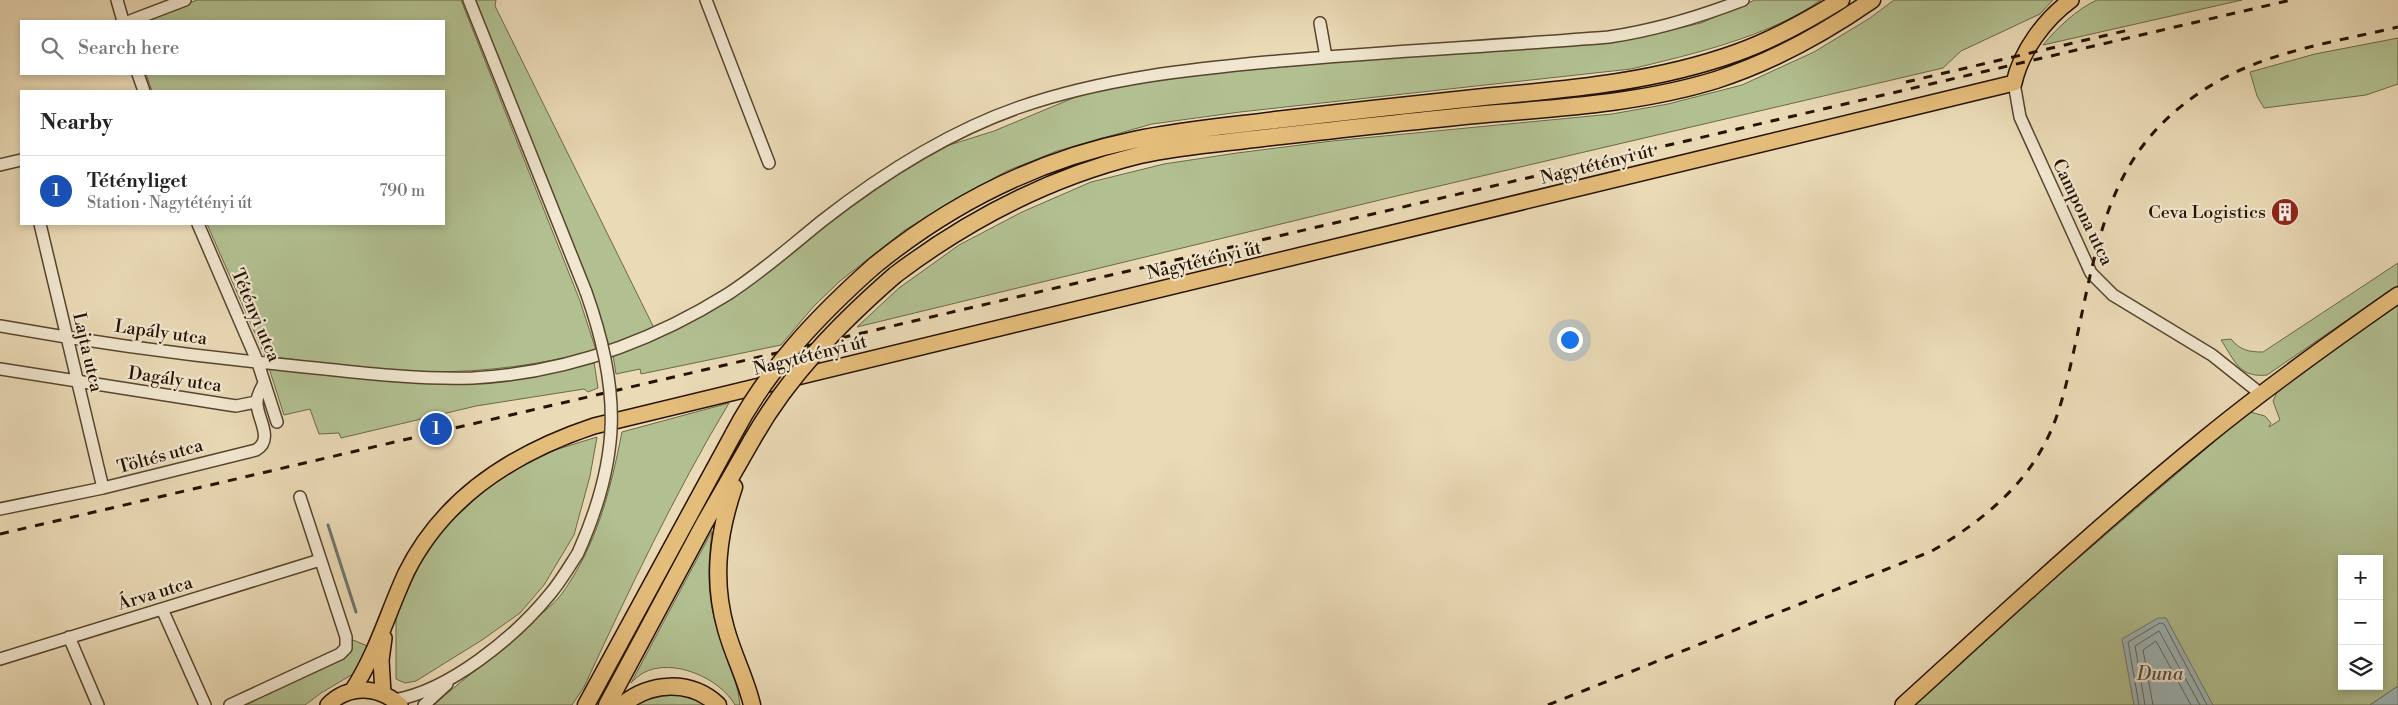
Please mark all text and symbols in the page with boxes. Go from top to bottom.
search box [20,20,445,75]
icon: search [38,34,66,62]
text: Search here [78,36,179,60]
text: Nearby [40,110,113,136]
street label: Nagytétényi út [1538,139,1657,190]
street label: Campona utca [2047,155,2119,270]
text: Tétényliget [87,169,187,193]
text: 1 [52,181,60,201]
text: 790 m [380,181,425,201]
text: Station · Nagytétényi út [87,193,253,213]
building icon: Ceva Logistics [2270,197,2300,227]
place label: Ceva Logistics [2148,201,2266,224]
street label: Nagytétényi út [1145,236,1264,285]
street label: Tétényi utca [226,265,286,366]
street label: Lajta utca [67,310,108,395]
street label: Lapály utca [113,315,209,350]
your location [1557,327,1583,353]
street label: Nagytétényi út [751,330,870,381]
street label: Dagály utca [127,362,224,398]
pin: 1 [420,410,452,448]
street label: Töltés utca [115,434,206,479]
map controls [2338,555,2383,690]
button: + [2338,555,2383,600]
street label: Árva utca [114,571,196,616]
button: − [2338,600,2383,645]
button: layers [2338,645,2383,690]
water label: Duna [2136,662,2184,686]

